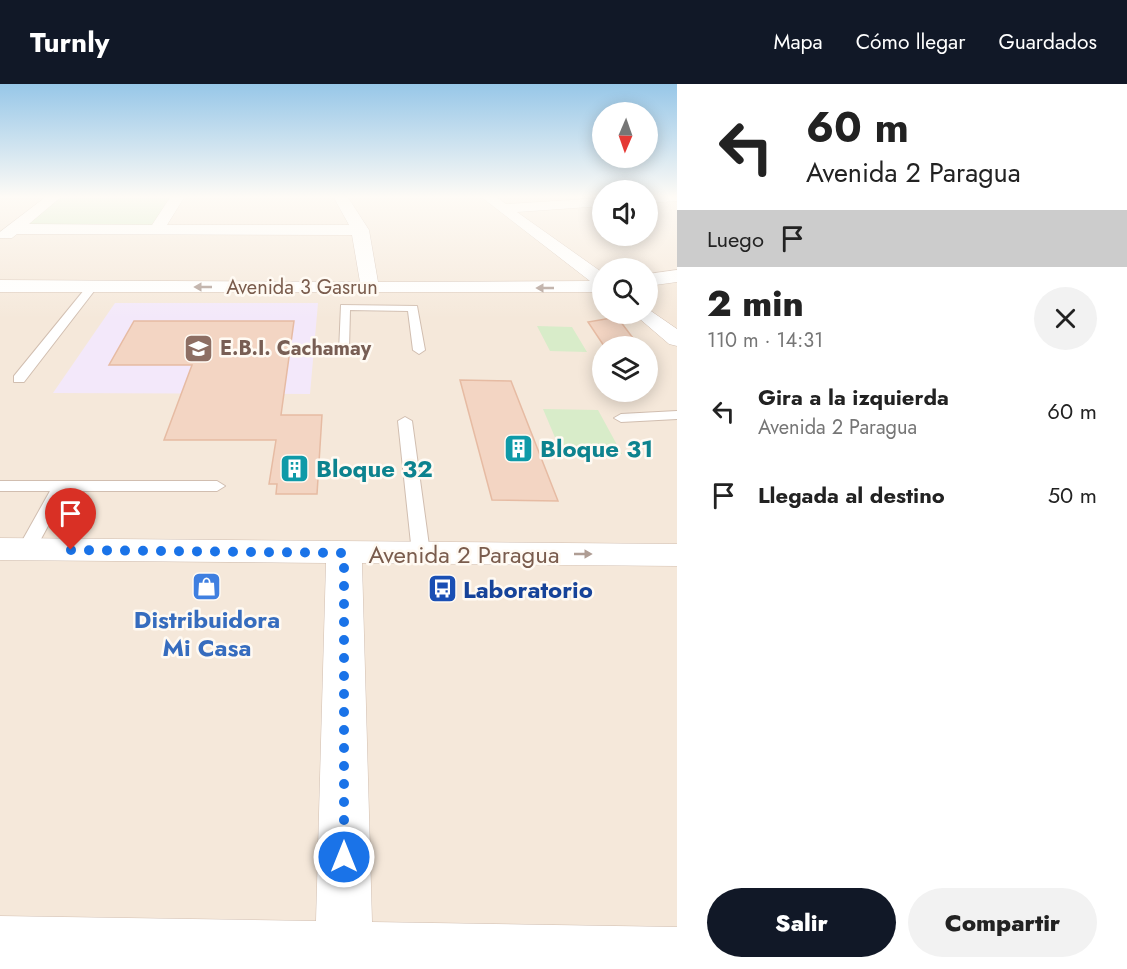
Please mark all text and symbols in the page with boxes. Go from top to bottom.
text: Turnly [30,22,109,63]
text: Mapa [773,27,823,57]
text: Cómo llegar [856,27,965,57]
text: Guardados [998,27,1097,57]
text: 60 m [806,97,909,158]
north arrow [592,102,658,168]
map controls [592,102,658,402]
icon: left [707,108,785,186]
text: Avenida 2 Paragua [806,153,1021,192]
button: sound [592,180,658,246]
icon: arrive [776,222,809,255]
text: Luego [707,223,764,255]
button: search [592,258,658,324]
street label: Avenida 3 Gasrun [226,273,378,302]
text: 2 min [707,277,804,329]
one-way arrow [193,282,212,291]
one-way arrow [535,283,554,293]
button: close [1034,287,1097,350]
text: 110 m · 14:31 [707,326,823,355]
school or university icon: E.B.I. Cachamay [183,332,215,364]
place label: E.B.I. Cachamay [220,334,372,363]
button: layers [592,336,658,402]
text: Gira a la izquierda [758,381,949,413]
icon: left [707,395,740,428]
text: 60 m [1047,395,1097,427]
text: Avenida 2 Paragua [758,413,917,442]
place label: Bloque 31 [540,431,653,466]
building icon: Bloque 31 [503,432,535,464]
place label: Bloque 32 [316,451,433,486]
building icon: Bloque 32 [279,452,311,484]
icon: arrive [707,479,740,512]
text: Llegada al destino [758,479,945,511]
text: 50 m [1048,479,1097,511]
pin [45,488,96,550]
icon: arrive [54,497,87,530]
street label: Avenida 2 Paragua [369,537,559,572]
one-way arrow [574,549,593,559]
shop icon: Distribuidora Mi Casa [191,570,223,602]
place label: Laboratorio [463,572,593,607]
bus stop icon: Laboratorio [426,573,458,605]
place label: Distribuidora Mi Casa [134,602,280,665]
position arrow [312,825,376,889]
button: Salir [707,888,896,957]
button: Compartir [908,888,1097,957]

